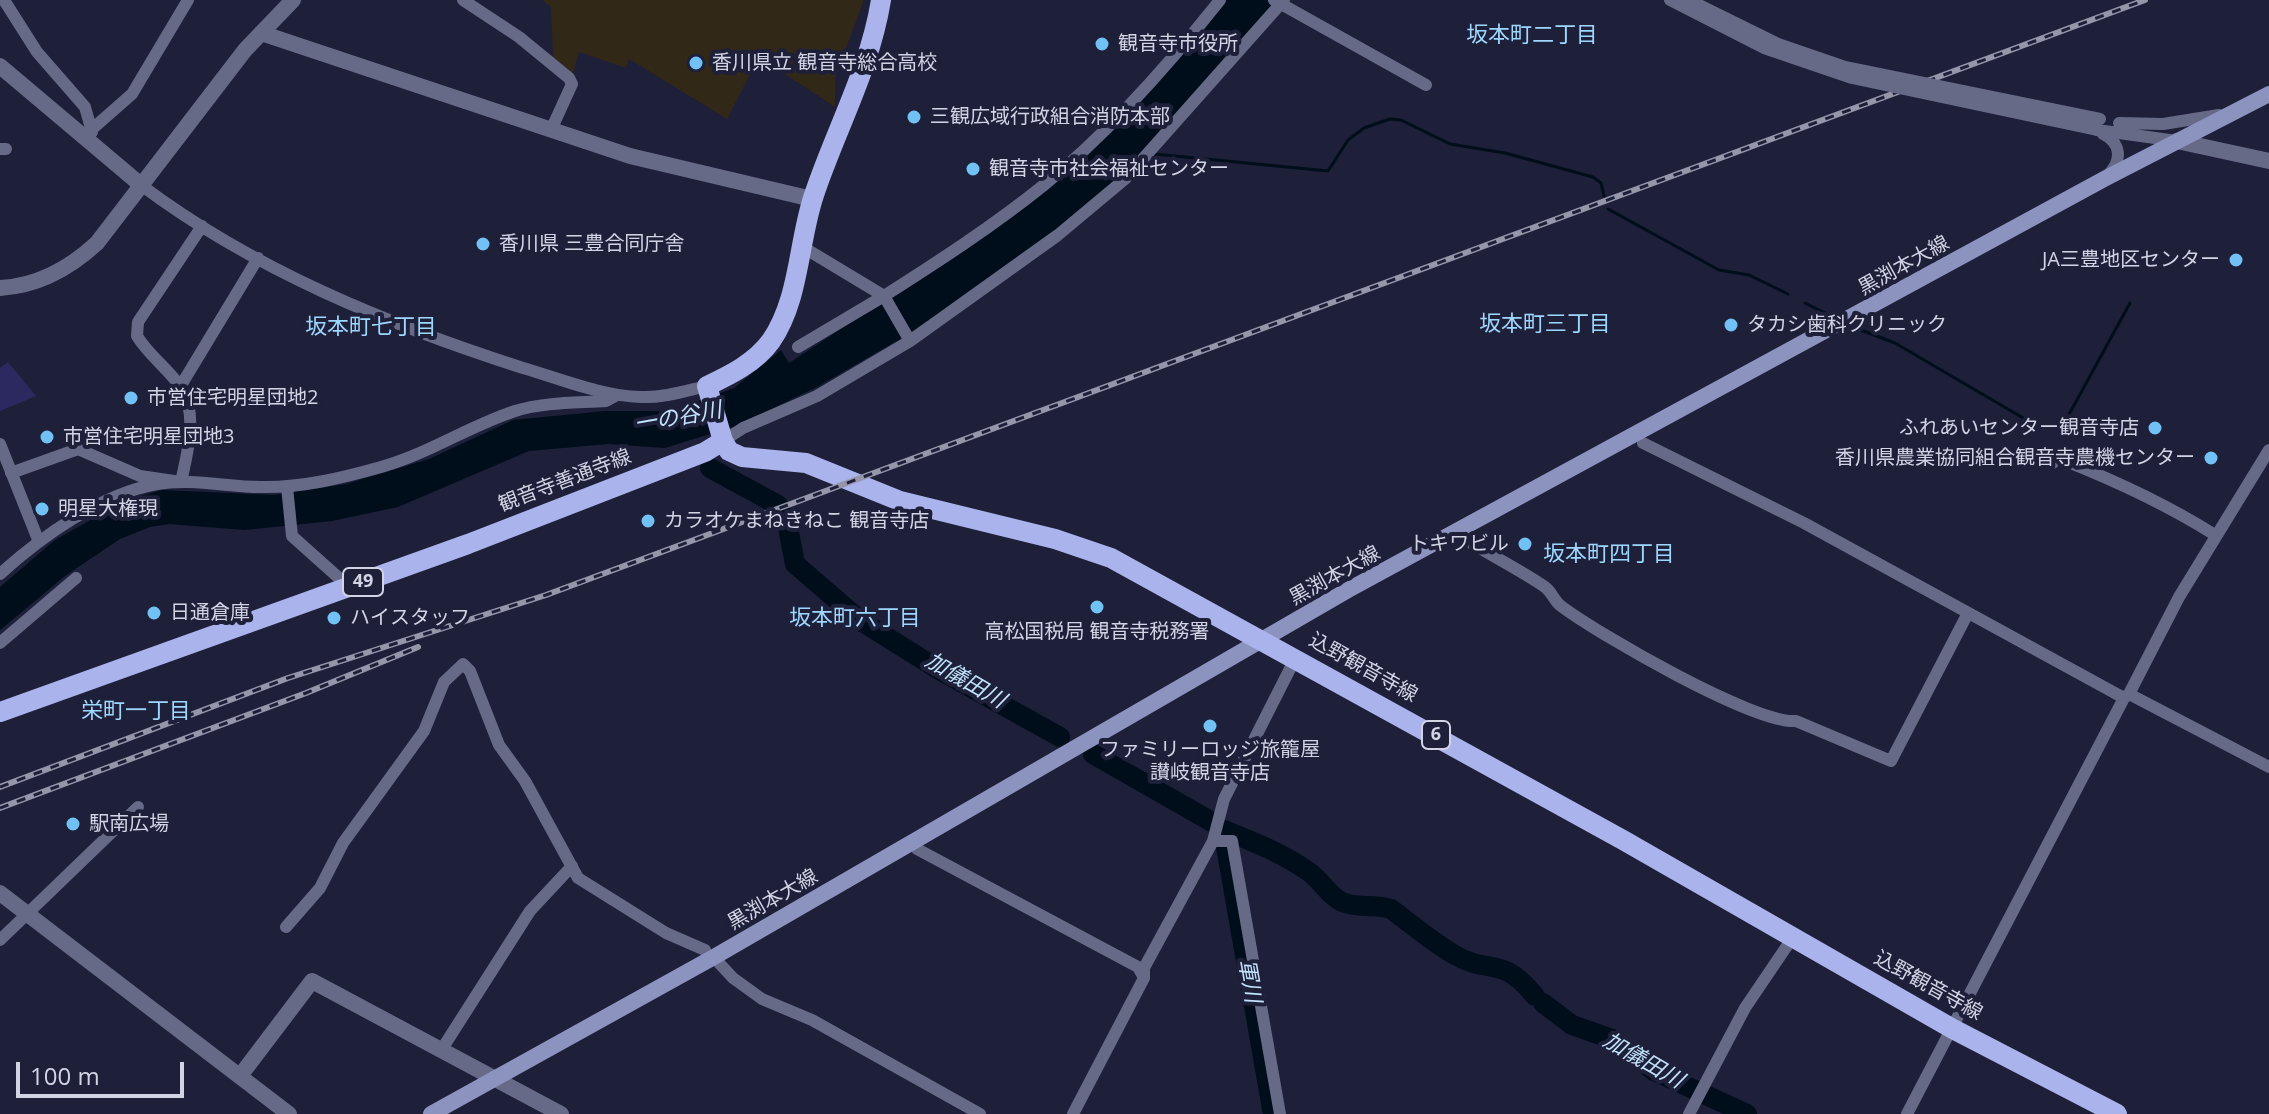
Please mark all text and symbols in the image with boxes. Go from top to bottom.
district label: 坂本町二丁目 [1466,23,1598,49]
place label: 観音寺市役所 [1118,32,1238,56]
marker: 観音寺市役所 [1093,35,1111,53]
place label: 香川県立 観音寺総合高校 [712,51,937,75]
marker: 香川県立 観音寺総合高校 [687,54,705,72]
place label: 三観広域行政組合消防本部 [930,105,1170,129]
marker: 三観広域行政組合消防本部 [905,108,923,126]
place label: 観音寺市社会福祉センター [989,157,1229,181]
marker: 観音寺市社会福祉センター [964,160,982,178]
street label: 黒渕本大線 [1854,231,1954,301]
place label: 香川県 三豊合同庁舎 [499,232,684,256]
marker: 香川県 三豊合同庁舎 [474,235,492,253]
place label: JA三豊地区センター [2042,248,2220,272]
marker: JA三豊地区センター [2227,251,2245,269]
district label: 坂本町三丁目 [1479,312,1611,338]
place label: タカシ歯科クリニック [1747,313,1947,337]
district label: 坂本町七丁目 [305,315,437,341]
marker: タカシ歯科クリニック [1722,316,1740,334]
place label: 市営住宅明星団地2 [147,386,318,410]
marker: 市営住宅明星団地2 [122,389,140,407]
water label: 一の谷川 [632,397,724,439]
place label: ふれあいセンター観音寺店 [1899,416,2139,440]
marker: ふれあいセンター観音寺店 [2146,419,2164,437]
place label: 市営住宅明星団地3 [63,425,234,449]
marker: 市営住宅明星団地3 [38,428,56,446]
street label: 観音寺善通寺線 [495,445,635,517]
place label: 香川県農業協同組合観音寺農機センター [1835,446,2195,470]
marker: 香川県農業協同組合観音寺農機センター [2202,449,2220,467]
place label: 明星大権現 [58,497,158,521]
marker: 明星大権現 [33,500,51,518]
place label: カラオケまねきねこ 観音寺店 [664,509,929,533]
marker: カラオケまねきねこ 観音寺店 [639,512,657,530]
place label: トキワビル [1409,532,1509,556]
marker: トキワビル [1516,535,1534,553]
street label: 黒渕本大線 [1285,541,1385,611]
district label: 坂本町四丁目 [1543,542,1675,568]
road number: 49 [343,568,383,596]
marker: 高松国税局 観音寺税務署 [1088,598,1106,616]
place label: 日通倉庫 [170,601,250,625]
marker: 日通倉庫 [145,604,163,622]
place label: ハイスタッフ [350,606,470,630]
district label: 坂本町六丁目 [789,606,921,632]
marker: ハイスタッフ [325,609,343,627]
place label: 高松国税局 観音寺税務署 [984,620,1210,644]
street label: 込野観音寺線 [1305,628,1421,708]
water label: 加儀田川 [920,648,1010,714]
district label: 栄町一丁目 [81,699,191,725]
marker: ファミリーロッジ旅籠屋 讃岐観音寺店 [1201,717,1219,735]
road number: 6 [1422,721,1450,749]
place label: ファミリーロッジ旅籠屋 讃岐観音寺店 [1100,738,1320,785]
place label: 駅南広場 [89,812,169,836]
marker: 駅南広場 [64,815,82,833]
street label: 黒渕本大線 [724,865,822,935]
street label: 込野観音寺線 [1870,946,1986,1026]
water label: 軍川 [1232,957,1266,1005]
water label: 加儀田川 [1598,1028,1688,1094]
scale bar [20,1046,188,1096]
text: 100 m [30,1059,100,1092]

